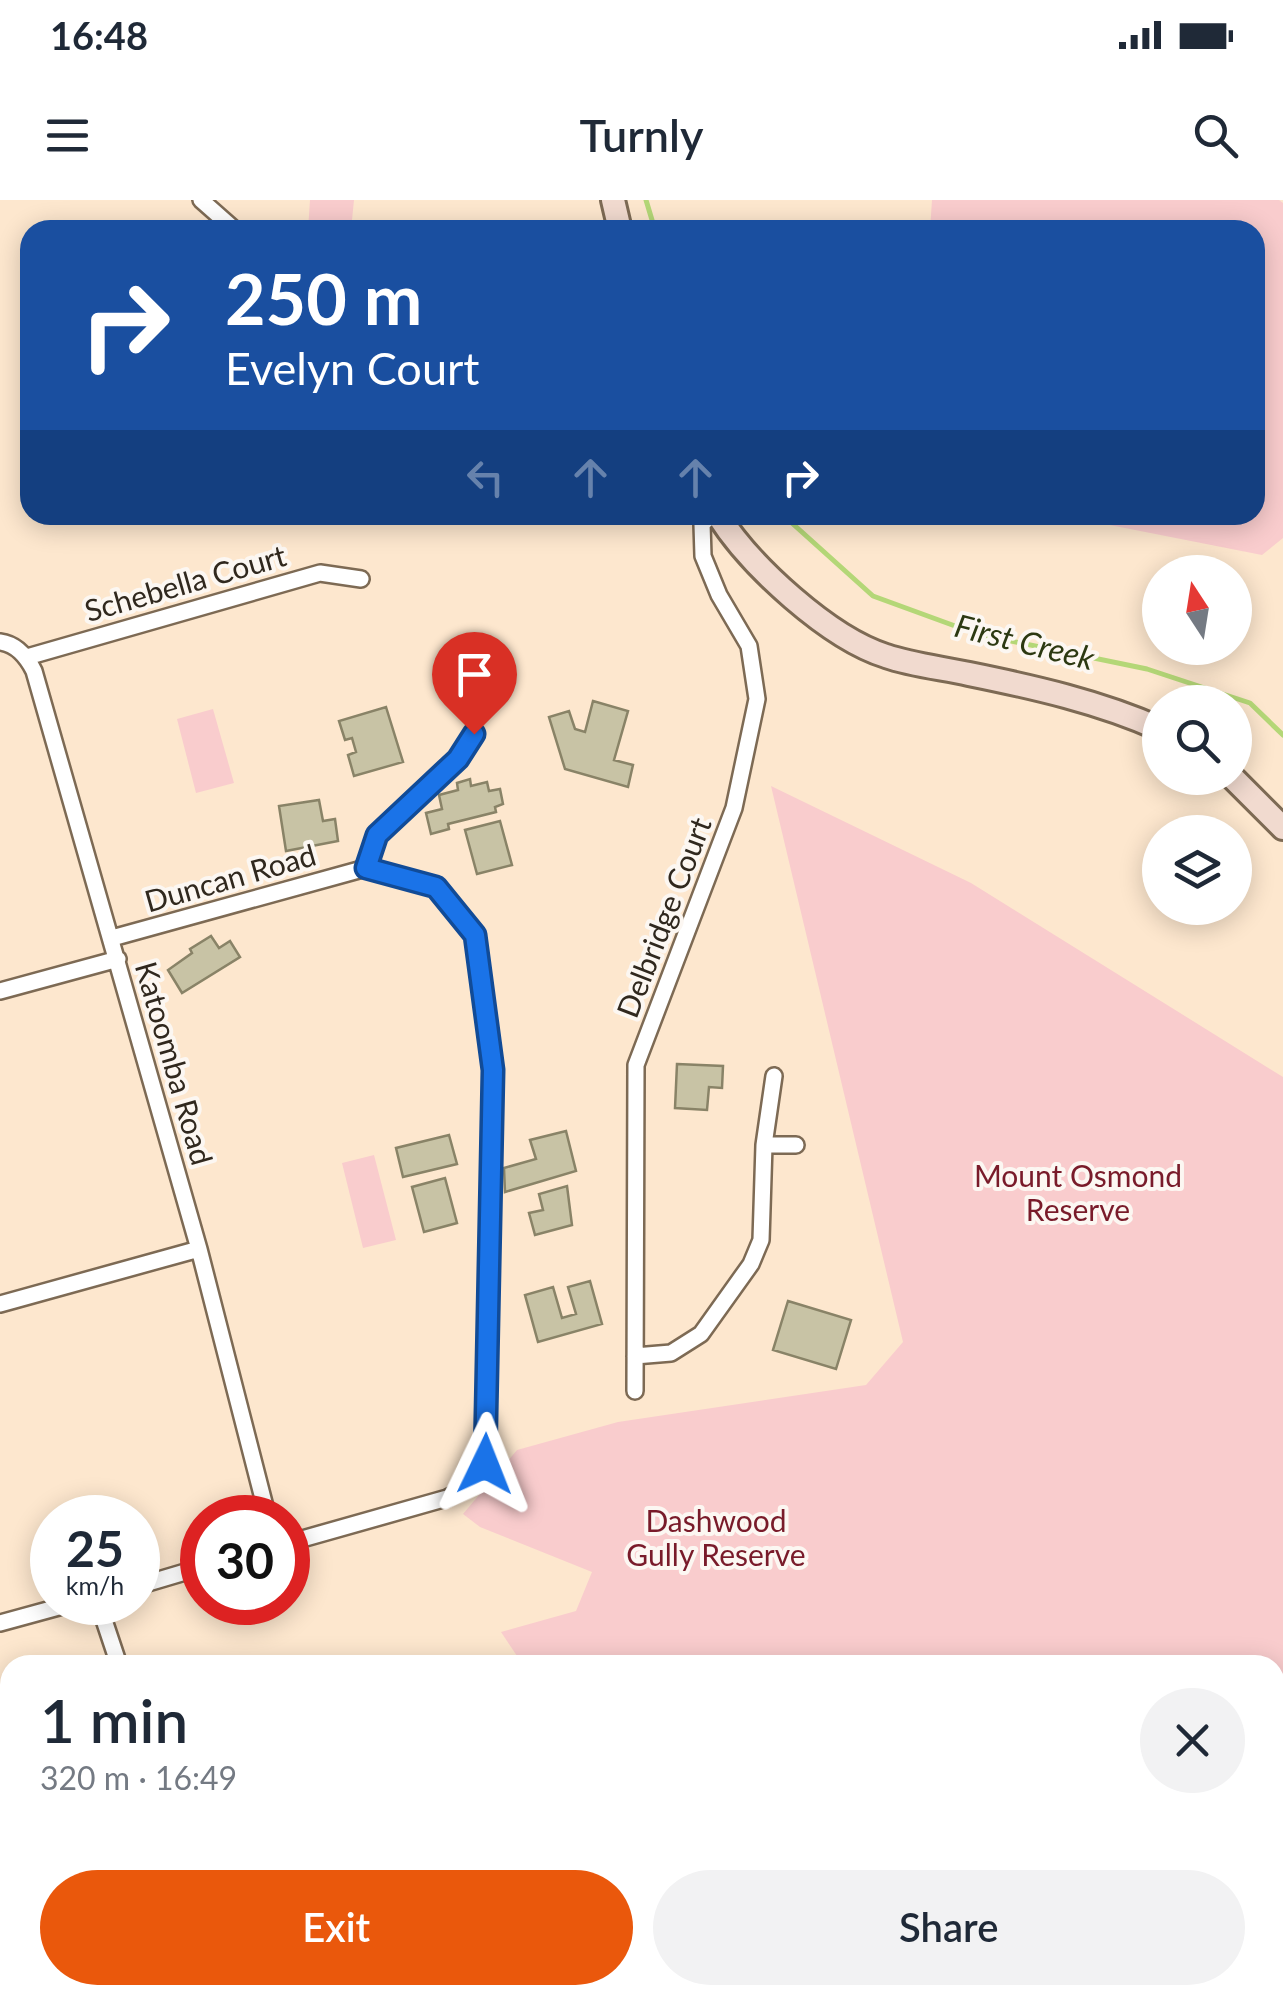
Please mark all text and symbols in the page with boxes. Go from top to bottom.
text: 16:48 [50,12,148,58]
icon: menu [40,108,95,163]
text: Turnly [580,108,703,162]
icon: search [1188,108,1243,163]
text: 250 m [225,256,422,340]
icon: right [60,260,190,390]
text: Evelyn Court [225,341,479,395]
icon: left [458,450,513,505]
icon: ahead [563,450,618,505]
icon: ahead [668,450,723,505]
icon: right [773,450,828,505]
street label: Schebella Court [80,536,290,628]
north arrow [1142,555,1252,665]
map controls [1142,555,1252,925]
water label: First Creek [951,605,1100,677]
pin [432,632,517,735]
icon: arrive [447,647,502,702]
button: search [1142,685,1252,795]
street label: Delbridge Court [608,812,718,1022]
button: layers [1142,815,1252,925]
street label: Duncan Road [140,835,320,919]
street label: Katoomba Road [129,957,221,1169]
park label: Mount Osmond Reserve [974,1157,1182,1227]
position arrow [433,1412,537,1516]
speed limit sign: 30 [180,1495,310,1625]
park label: Dashwood Gully Reserve [626,1502,806,1572]
text: 25 [66,1518,124,1578]
text: km/h [66,1570,124,1600]
text: 1 min [40,1684,188,1756]
button: close [1140,1688,1245,1793]
text: 320 m · 16:49 [40,1758,237,1797]
button: Exit [40,1870,633,1985]
button: Share [653,1870,1245,1985]

